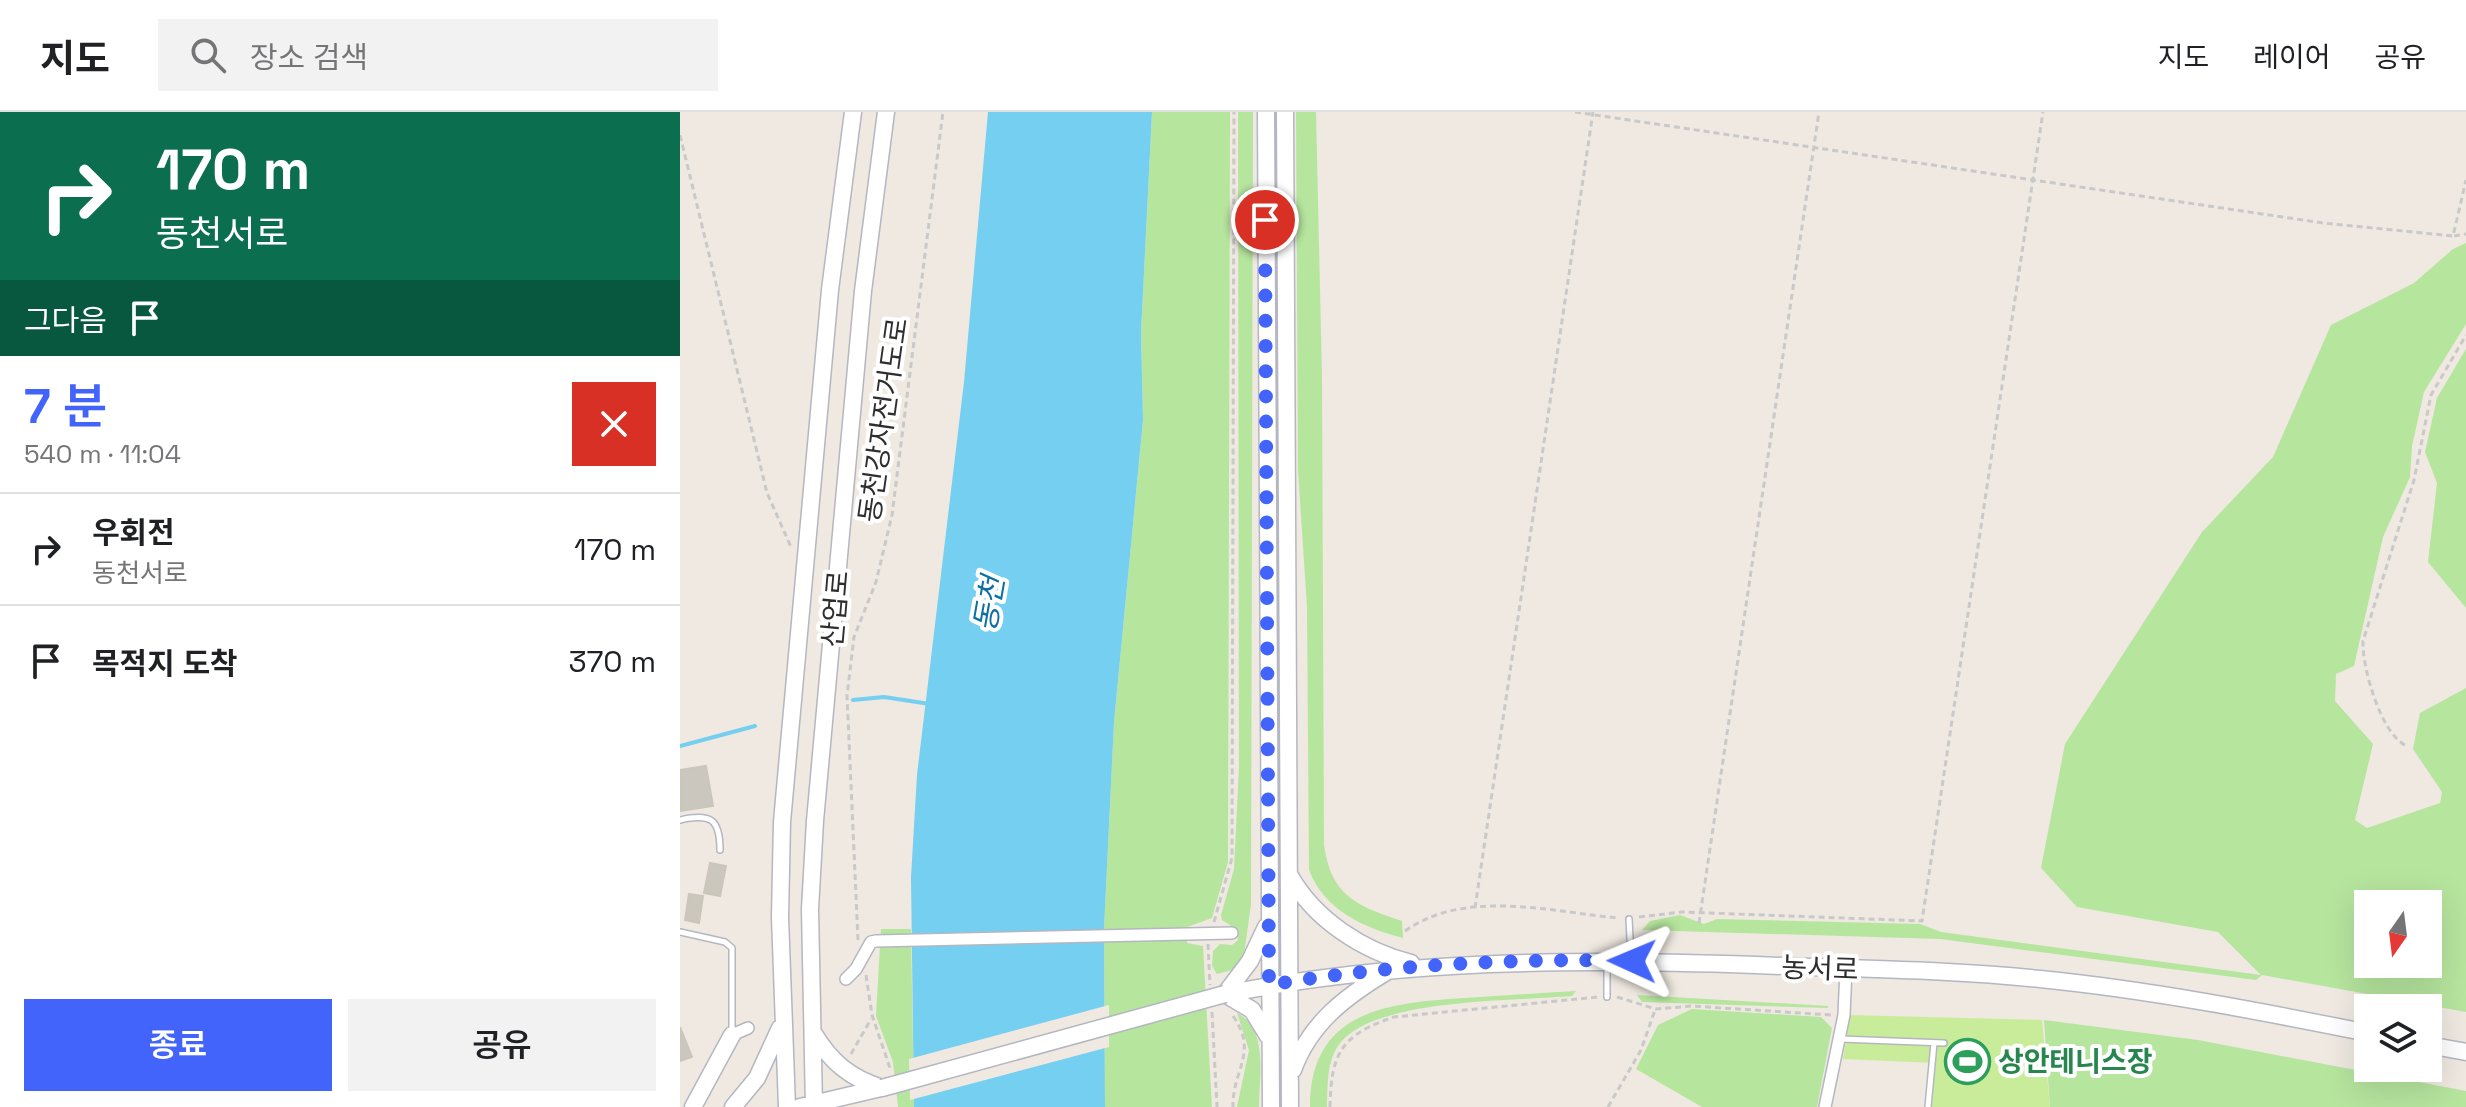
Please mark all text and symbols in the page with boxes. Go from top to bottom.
search box [158,19,718,91]
icon: search [186,33,230,77]
text: 지도 [40,35,110,83]
text: 장소 검색 [250,38,368,77]
text: 지도 [2158,39,2209,75]
text: 레이어 [2253,39,2330,75]
text: 공유 [2374,39,2426,75]
text: 170 m [156,134,310,205]
icon: right [24,144,128,248]
pin [1231,186,1299,254]
icon: arrive [1243,198,1287,242]
text: 동천서로 [156,211,288,257]
icon: arrive [123,296,167,340]
text: 그다음 [24,301,107,340]
street label: 동천강자전거도로 [851,315,915,525]
text: 7 분 [24,376,107,437]
button: close [572,382,656,466]
text: 540 m · 11:04 [24,437,181,471]
text: 우회전 [92,513,175,552]
icon: right [24,527,68,571]
text: 170 m [574,530,656,569]
text: 동천서로 [92,556,188,590]
street label: 산업로 [814,569,856,649]
water label: 동천 [965,570,1014,635]
icon: arrive [24,639,68,683]
text: 370 m [568,642,656,681]
text: 목적지 도착 [92,644,238,683]
north arrow [2354,890,2442,978]
map controls [2354,890,2442,1082]
position arrow [1590,919,1674,1003]
street label: 농서로 [1781,949,1859,987]
button: layers [2354,994,2442,1082]
button: 종료 [24,999,332,1091]
button: 공유 [348,999,656,1091]
sports icon: 상안테니스장 [1943,1037,1991,1085]
place label: 상안테니스장 [1998,1043,2153,1079]

